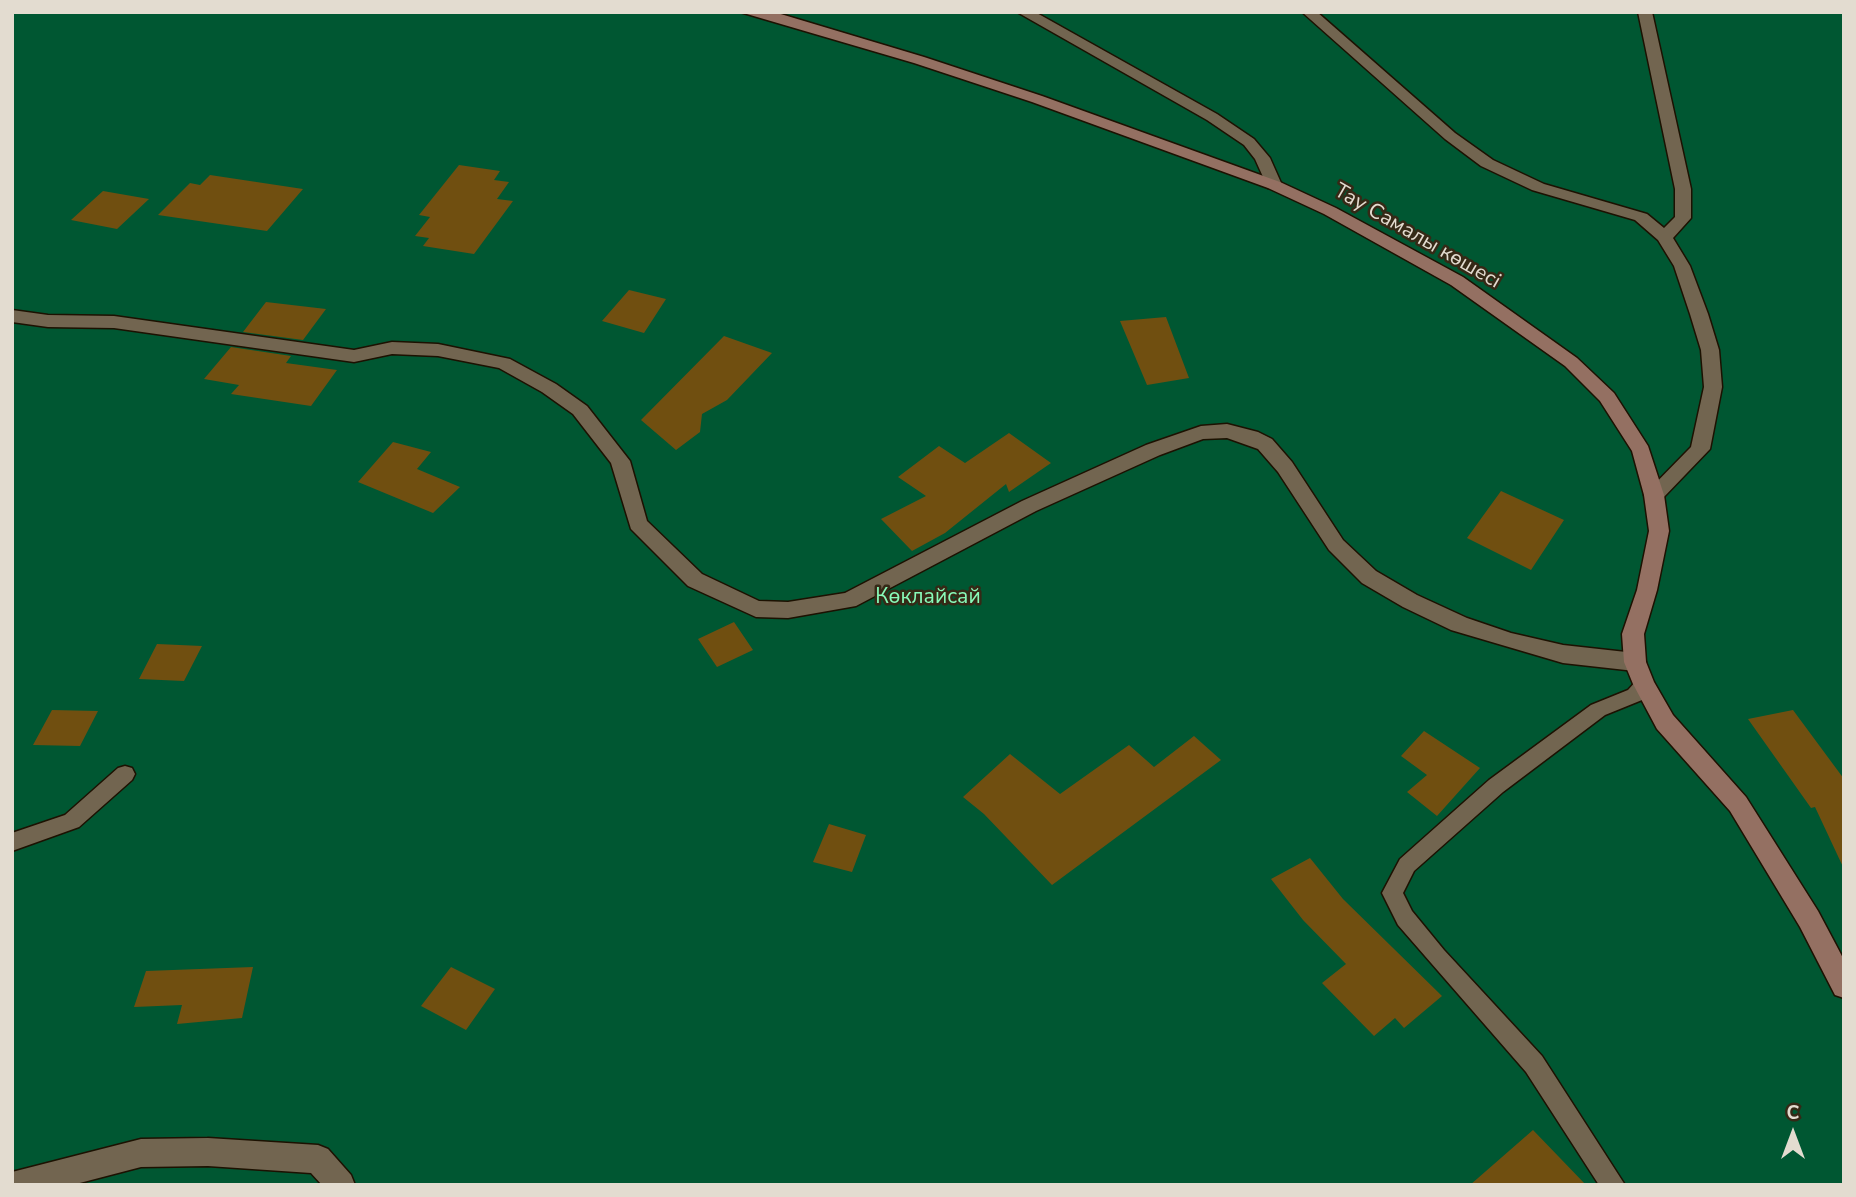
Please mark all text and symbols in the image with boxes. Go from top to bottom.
street label: Тау Самалы көшесі [1329,179,1505,295]
park label: Көклайсай [875,585,981,611]
north arrow [1758,1099,1828,1169]
text: С [1787,1100,1799,1126]

